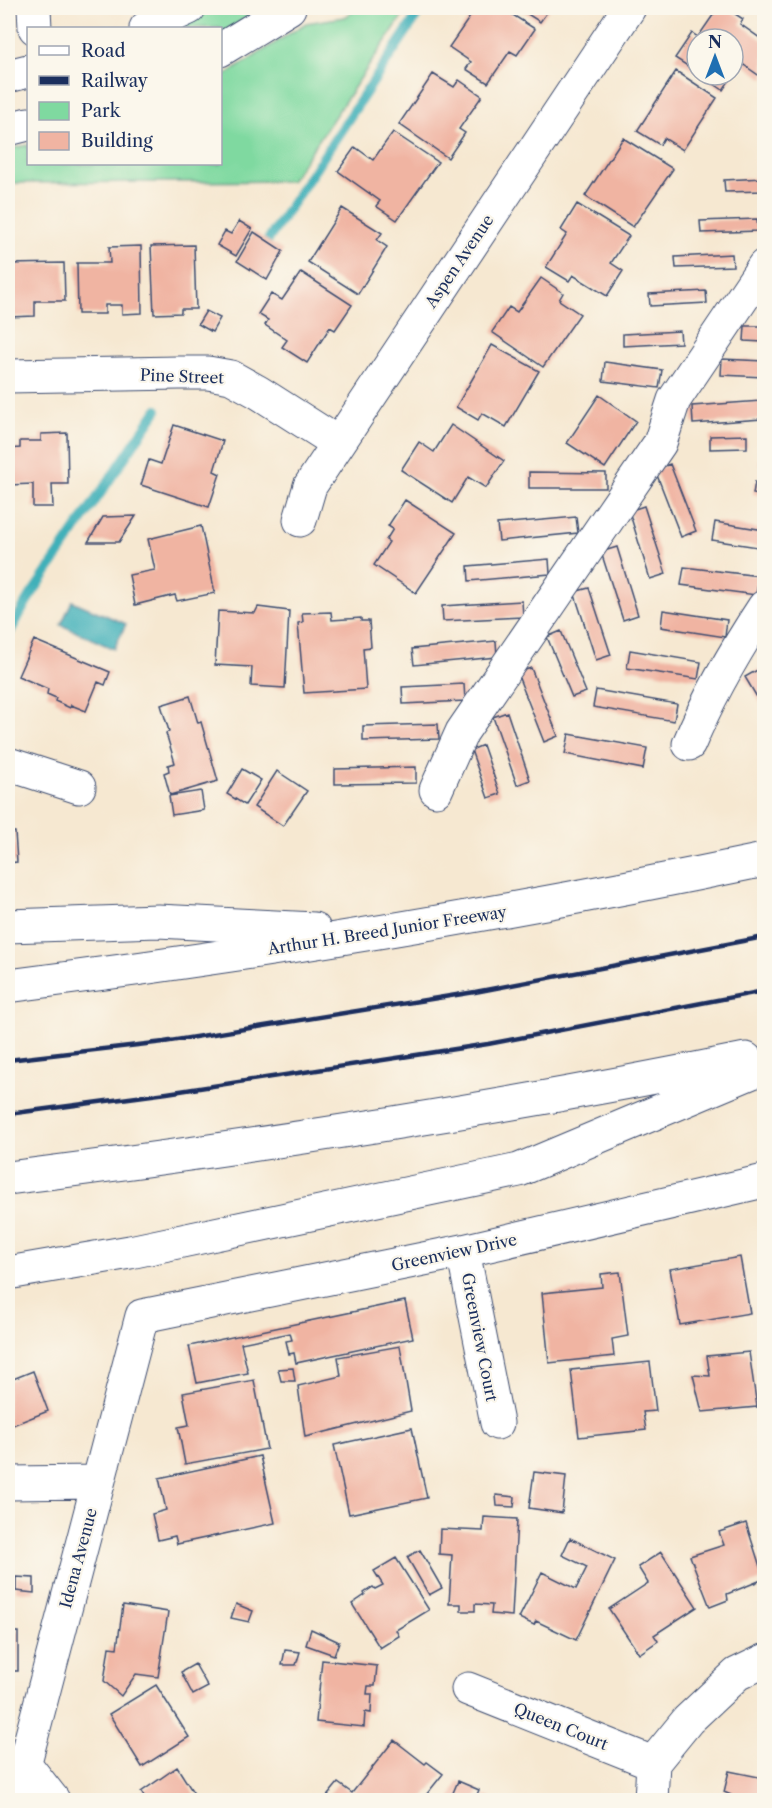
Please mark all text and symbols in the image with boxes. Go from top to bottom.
legend [27,27,222,165]
north arrow [685,27,745,87]
text: N [708,32,722,52]
text: Road [81,40,126,62]
text: Railway [81,70,149,92]
text: Park [81,100,122,122]
text: Building [81,130,153,152]
street label: Aspen Avenue [420,211,498,312]
street label: Pine Street [140,365,225,387]
street label: Arthur H. Breed Junior Freeway [265,901,509,959]
street label: Greenview Drive [389,1229,519,1275]
street label: Greenview Court [458,1271,502,1403]
street label: Idena Avenue [55,1506,101,1610]
street label: Queen Court [511,1698,611,1754]

